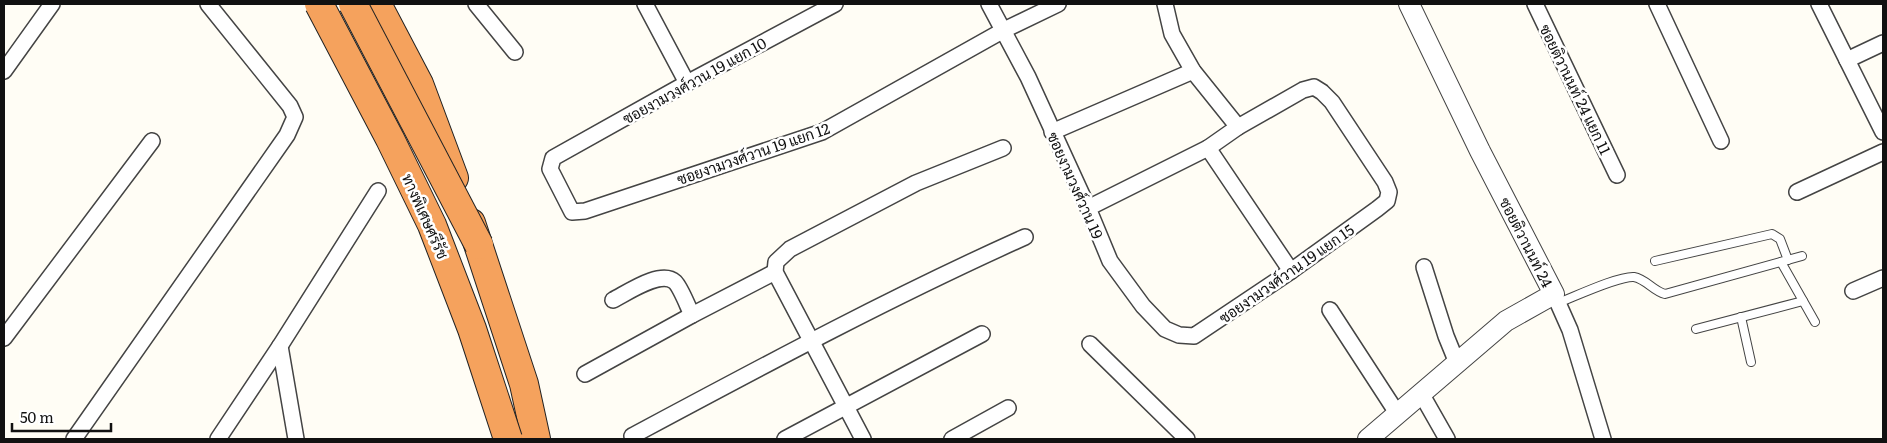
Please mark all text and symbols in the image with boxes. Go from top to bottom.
street label: ซอยติวานนท์ 24 แยก 11 [1534,20,1618,158]
street label: ซอยงามวงศ์วาน 19 แยก 10 [618,31,771,129]
street label: ซอยงามวงศ์วาน 19 แยก 12 [673,116,833,190]
street label: ซอยงามวงศ์วาน 19 [1042,128,1110,242]
street label: ทางพิเศษศรีรัช [397,170,455,262]
street label: ซอยติวานนท์ 24 [1494,193,1560,291]
street label: ซอยงามวงศ์วาน 19 แยก 15 [1214,217,1359,328]
scale bar [12,400,111,432]
text: 50 m [20,405,54,428]

